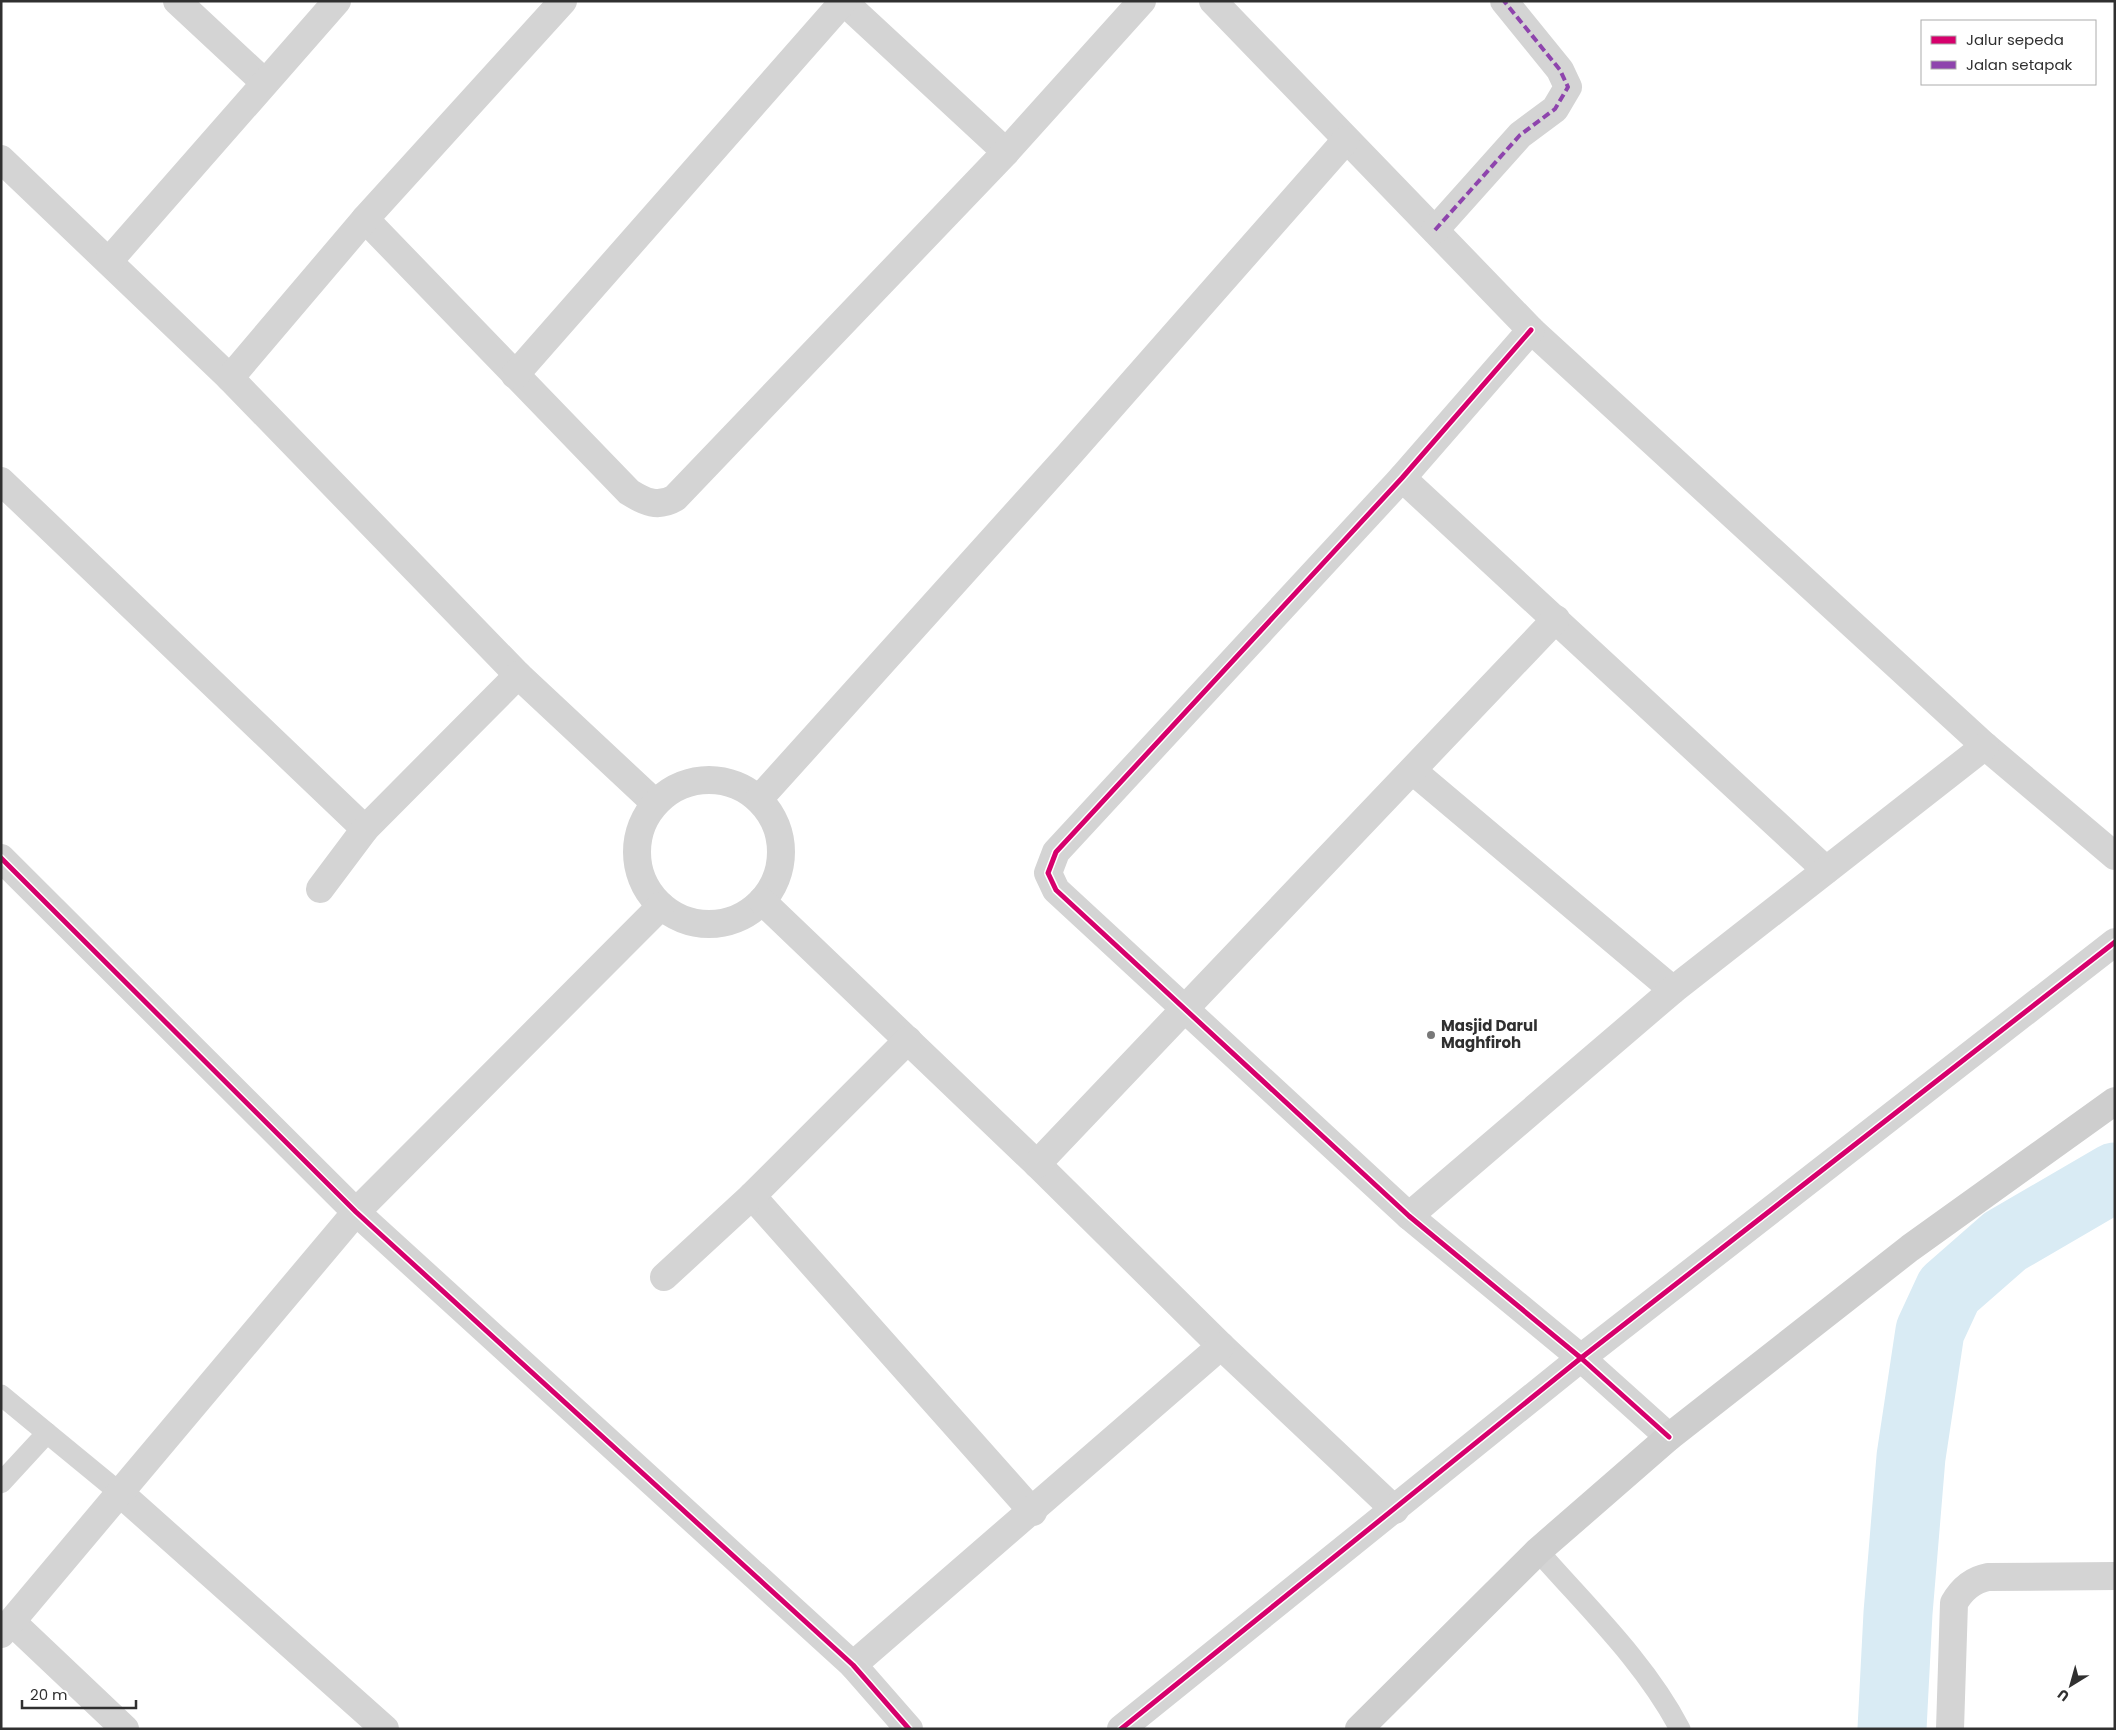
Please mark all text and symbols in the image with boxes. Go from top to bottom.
legend [1921,20,2096,85]
text: Jalur sepeda [1966,29,2064,50]
text: Jalan setapak [1966,54,2073,75]
place label: Masjid Darul Maghfiroh [1441,1015,1538,1053]
marker: Masjid Darul Maghfiroh [1425,1029,1437,1041]
north arrow [2046,1660,2096,1710]
scale bar [22,1678,136,1710]
text: 20 m [30,1684,68,1705]
text: U [2053,1684,2073,1706]

